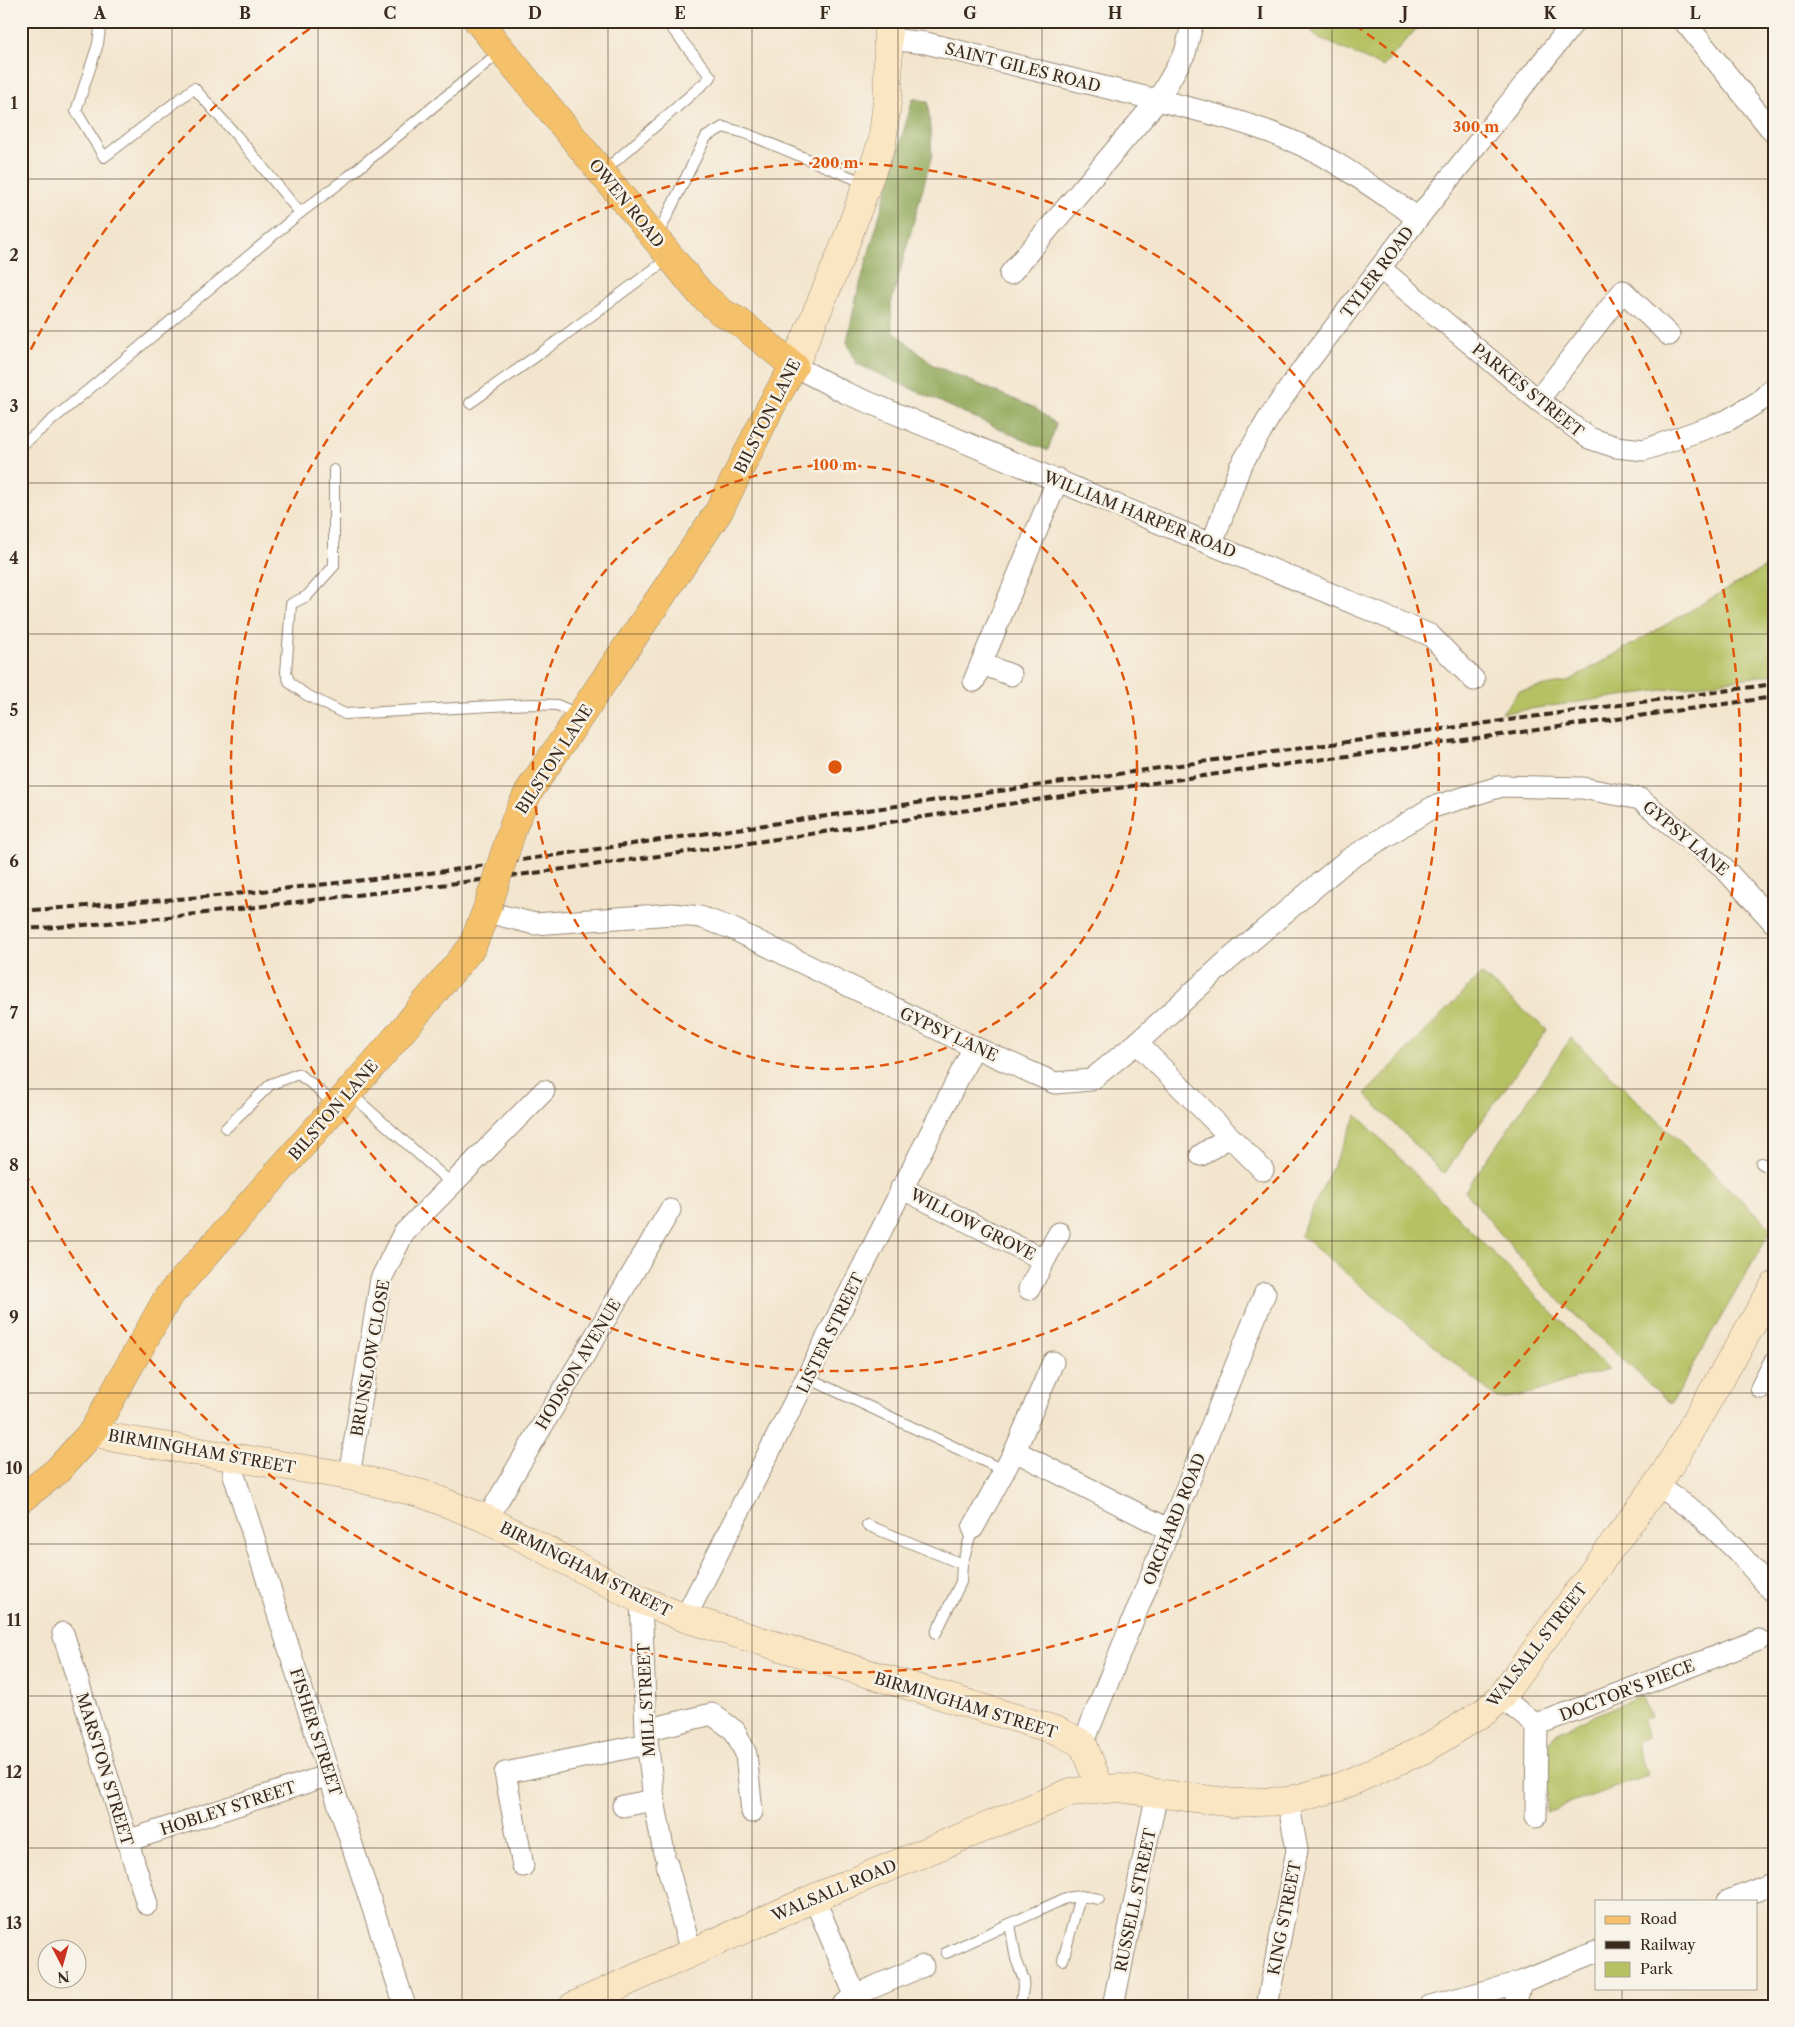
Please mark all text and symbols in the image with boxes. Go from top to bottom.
text: A [93,3,107,23]
text: B [239,3,251,23]
text: C [384,3,396,23]
text: D [528,3,542,23]
text: E [674,3,686,23]
text: F [820,3,831,23]
text: G [963,3,977,23]
text: H [1108,3,1122,23]
text: I [1257,3,1264,23]
text: J [1399,3,1408,23]
text: K [1544,3,1558,23]
text: L [1689,3,1701,23]
street label: SAINT GILES ROAD [943,38,1103,96]
text: 1 [10,93,18,113]
text: 300 m [1453,117,1499,136]
text: 200 m [812,153,858,172]
street label: OWEN ROAD [585,155,669,251]
street label: TYLER ROAD [1336,222,1418,322]
text: 2 [9,245,19,265]
street label: PARKES STREET [1468,339,1588,441]
street label: BILSTON LANE [729,355,805,477]
text: 3 [9,396,19,416]
text: 100 m [813,455,857,474]
street label: WILLIAM HARPER ROAD [1040,466,1239,562]
text: 4 [9,548,19,568]
text: 5 [10,700,19,720]
street label: BILSTON LANE [511,701,597,817]
centre of rings [826,758,844,776]
street label: GYPSY LANE [1639,796,1733,880]
text: 6 [9,851,19,871]
text: 7 [10,1003,19,1023]
street label: GYPSY LANE [897,1003,1001,1065]
street label: BILSTON LANE [284,1056,382,1164]
text: 8 [9,1155,19,1175]
street label: WILLOW GROVE [906,1183,1039,1264]
street label: LISTER STREET [792,1269,868,1397]
street label: BRUNSLOW CLOSE [346,1278,394,1438]
street label: HODSON AVENUE [531,1295,625,1433]
text: 9 [9,1307,19,1327]
street label: BIRMINGHAM STREET [107,1425,297,1477]
street label: ORCHARD ROAD [1138,1450,1210,1588]
text: 10 [5,1458,23,1478]
street label: BIRMINGHAM STREET [497,1517,675,1621]
street label: WALSALL STREET [1482,1579,1592,1712]
text: 11 [7,1610,22,1630]
street label: MILL STREET [633,1642,659,1758]
street label: DOCTOR'S PIECE [1556,1655,1698,1725]
street label: FISHER STREET [286,1666,346,1798]
street label: BIRMINGHAM STREET [872,1668,1060,1742]
street label: MARSTON STREET [72,1690,138,1848]
text: 12 [6,1762,22,1782]
street label: HOBLEY STREET [158,1777,298,1839]
street label: RUSSELL STREET [1110,1826,1160,1974]
street label: WALSALL ROAD [768,1855,899,1926]
street label: KING STREET [1263,1859,1305,1977]
legend [1595,1900,1758,1990]
text: Road [1640,1909,1677,1928]
text: 13 [6,1913,22,1933]
text: Railway [1640,1935,1696,1954]
north arrow [38,1940,88,1990]
text: Park [1640,1959,1674,1978]
text: N [56,1967,70,1987]

